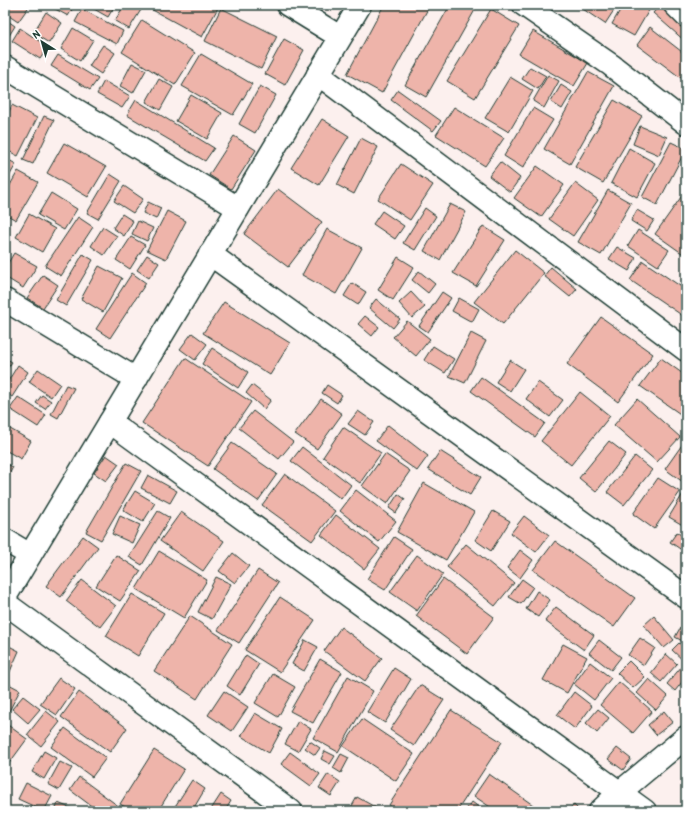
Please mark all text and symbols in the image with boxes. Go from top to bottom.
north arrow [22,22,62,62]
text: N [29,27,43,41]

